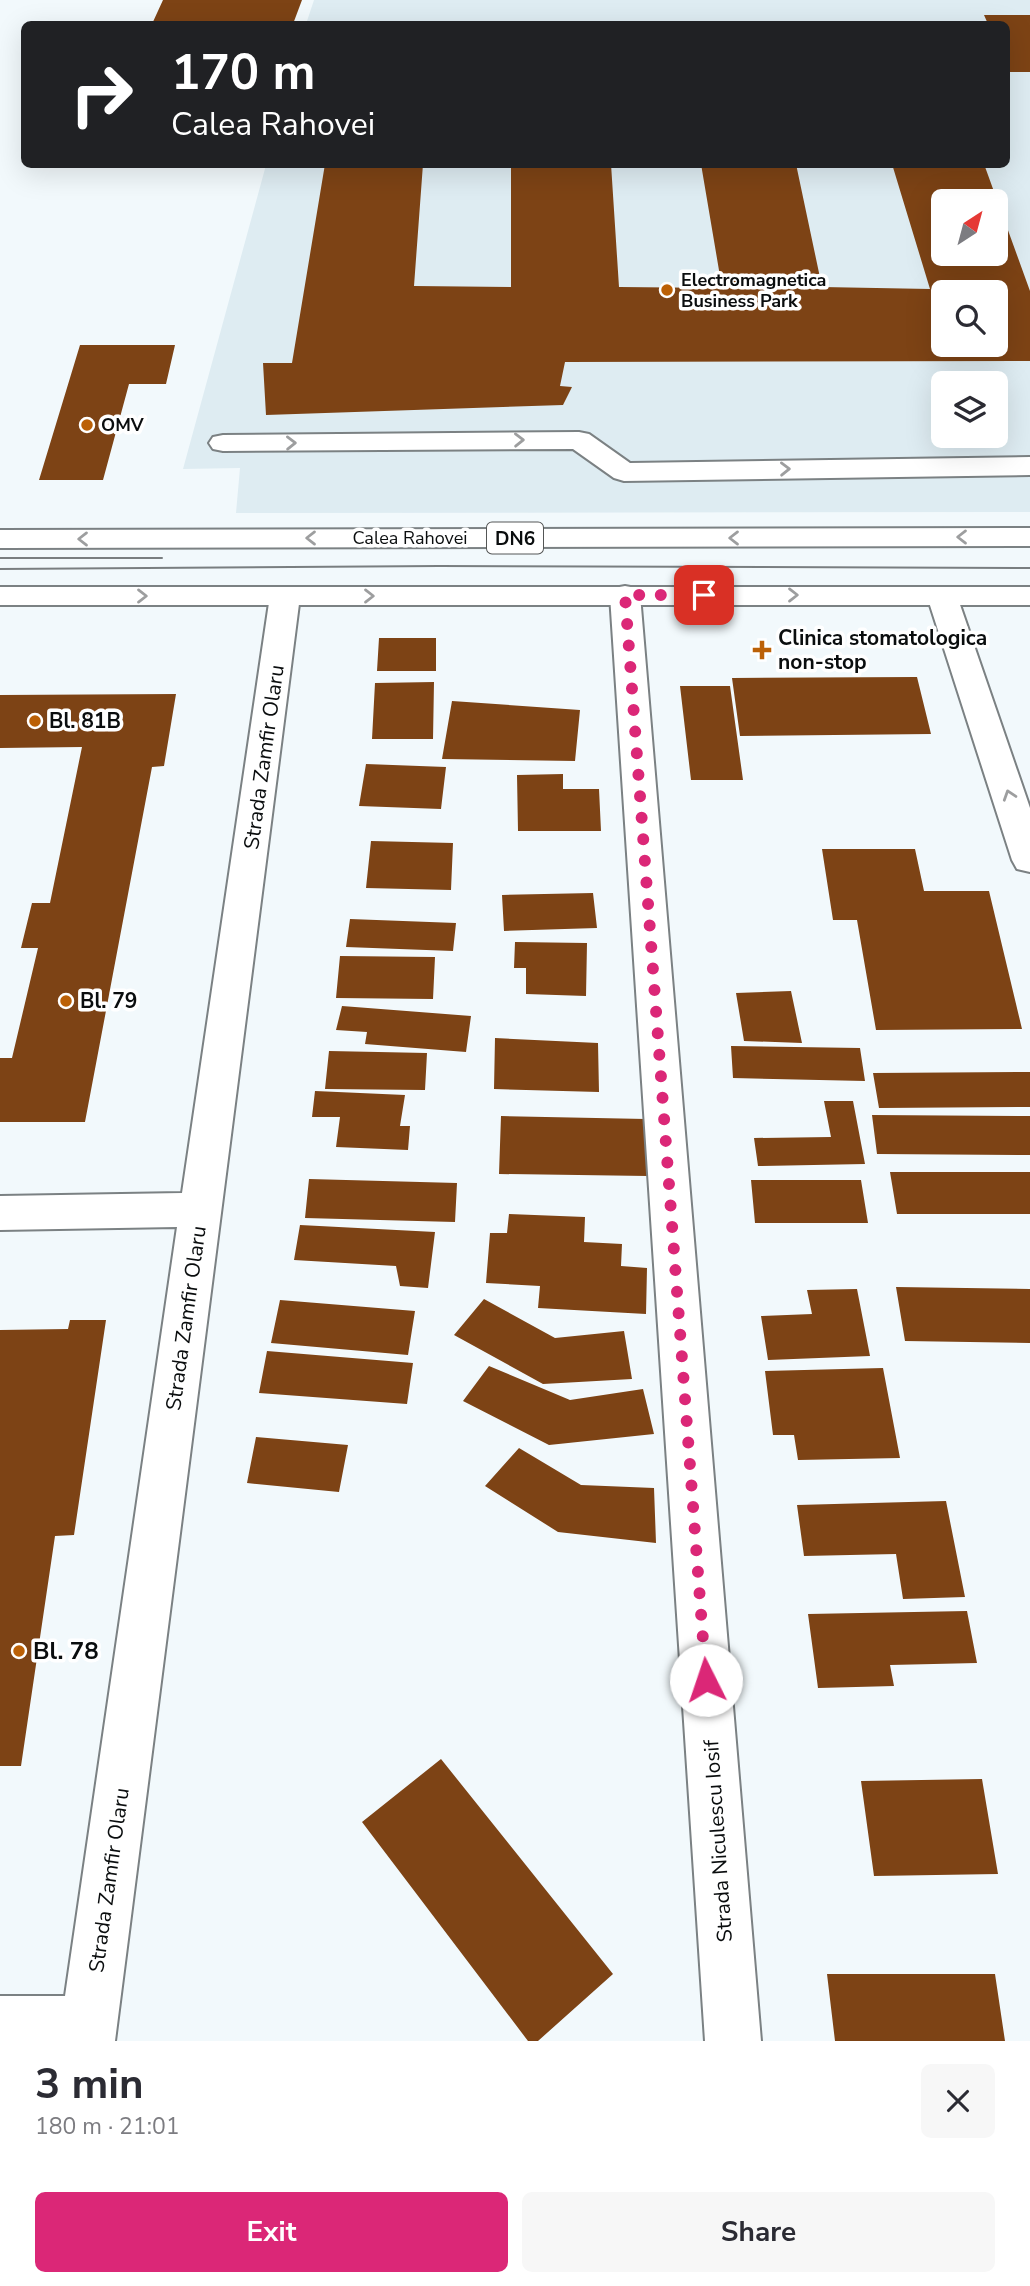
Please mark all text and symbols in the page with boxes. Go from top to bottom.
text: 170 m [171,39,315,106]
icon: right [56,49,147,140]
text: Calea Rahovei [171,103,375,146]
north arrow [931,189,1008,266]
map controls [931,189,1008,448]
place label: Electromagnetica Business Park [681,268,826,313]
button: search [931,280,1008,357]
marker: Electromagnetica Business Park [659,282,675,298]
button: layers [931,371,1008,448]
place label: OMV [101,413,145,437]
marker: OMV [79,417,95,433]
one-way arrow [514,433,525,448]
one-way arrow [286,435,297,450]
one-way arrow [780,462,791,477]
road number: DN6 [487,523,543,554]
street label: Calea Rahovei [353,526,467,550]
one-way arrow [956,529,967,545]
one-way arrow [305,530,316,546]
one-way arrow [729,530,739,546]
one-way arrow [78,531,88,547]
pin [674,565,734,625]
icon: arrive [685,576,723,614]
one-way arrow [788,587,798,603]
one-way arrow [137,588,147,604]
one-way arrow [364,588,375,604]
place label: Clinica stomatologica non-stop [778,624,987,676]
marker: Clinica stomatologica non-stop [752,640,772,660]
street label: Strada Zamfir Olaru [237,663,291,851]
place label: Bl. 81B [49,707,121,735]
marker: Bl. 81B [27,713,43,729]
one-way arrow [1002,790,1017,802]
place label: Bl. 79 [80,987,137,1015]
marker: Bl. 79 [58,993,74,1009]
street label: Strada Zamfir Olaru [159,1224,213,1412]
place label: Bl. 78 [33,1635,99,1667]
marker: Bl. 78 [11,1643,27,1659]
position arrow [669,1643,743,1717]
street label: Strada Niculescu Iosif [697,1738,739,1943]
street label: Strada Zamfir Olaru [82,1786,136,1974]
text: 3 min [35,2056,144,2113]
button: close [921,2064,995,2138]
text: 180 m · 21:01 [35,2111,180,2142]
button: Exit [35,2192,508,2272]
button: Share [522,2192,995,2272]

